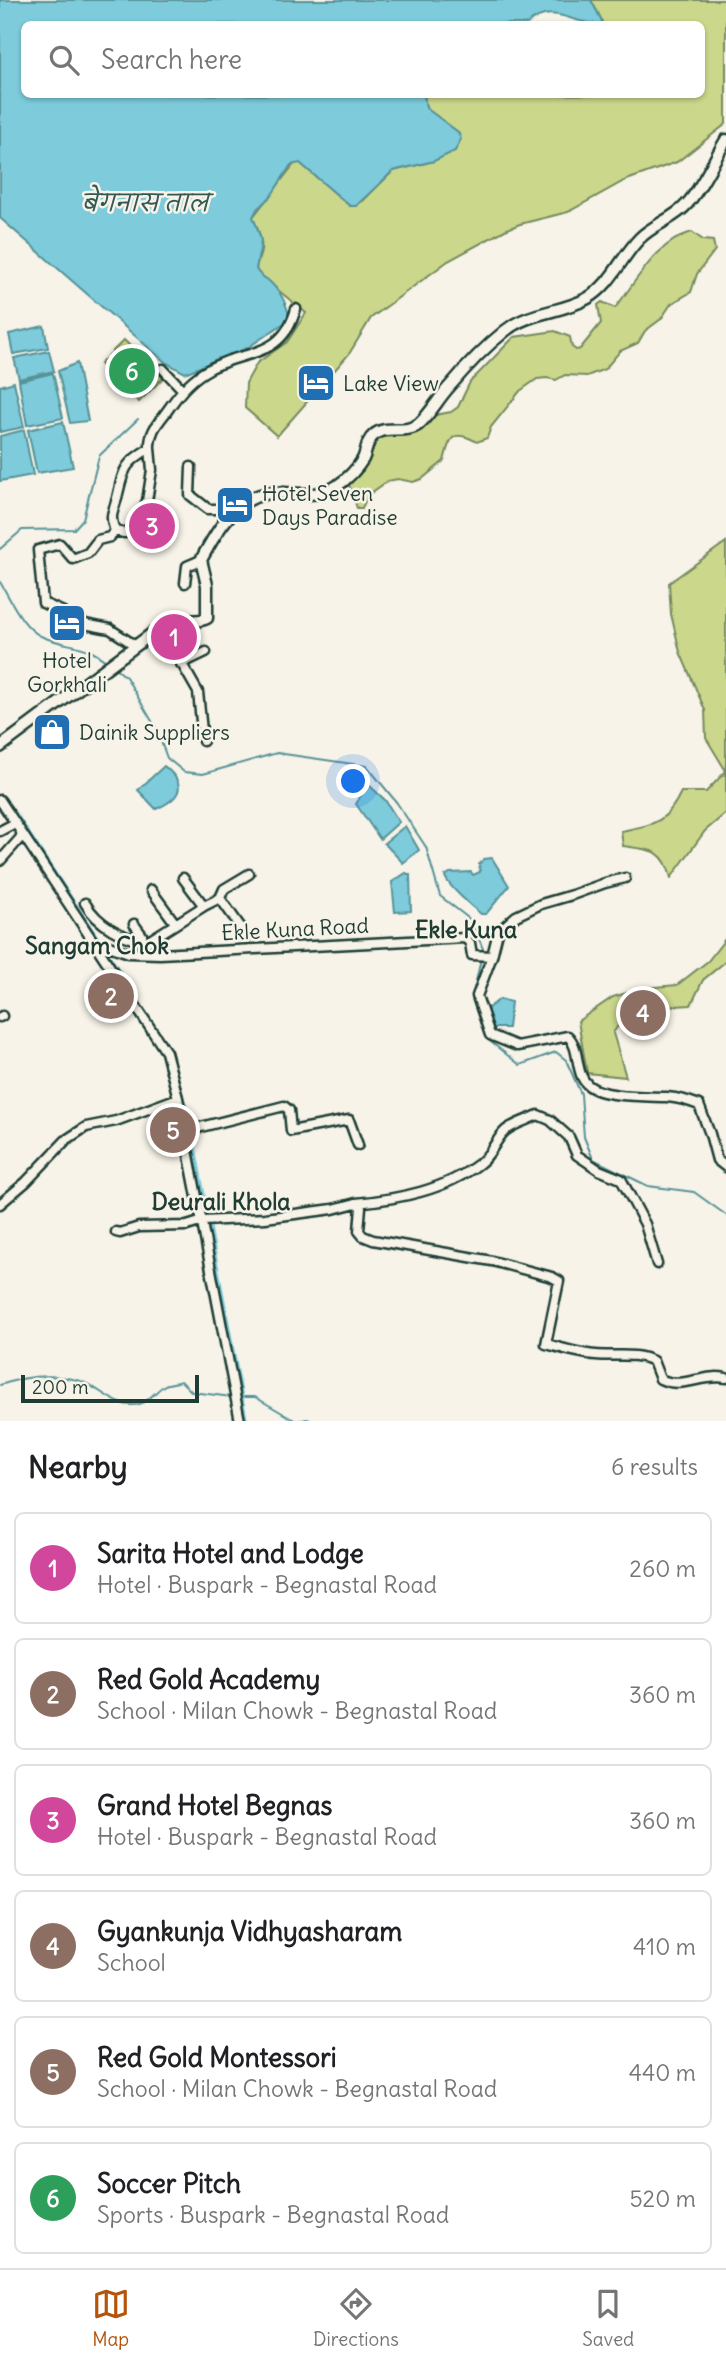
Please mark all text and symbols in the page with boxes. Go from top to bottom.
search box [21,21,705,98]
icon: search [45,41,83,79]
text: Search here [101,43,242,76]
water label: बेगनास ताल [81,184,215,217]
pin: 6 [109,345,155,397]
hotel icon: Lake View [295,362,337,404]
place label: Lake View [343,370,439,397]
place label: Hotel Seven Days Paradise [262,480,398,531]
hotel icon: Hotel Seven Days Paradise [214,484,256,526]
pin: 3 [129,500,175,552]
hotel icon: Hotel Gorkhali [46,602,88,644]
pin: 1 [151,611,197,663]
place label: Hotel Gorkhali [27,647,107,698]
shop icon: Dainik Suppliers [31,711,73,753]
place label: Dainik Suppliers [79,719,230,746]
your location [336,764,370,798]
street label: Ekle Kuna Road [221,912,369,946]
district label: Ekle Kuna [415,915,517,944]
district label: Sangam Chok [25,931,169,960]
pin: 2 [88,970,134,1022]
pin: 4 [620,987,666,1039]
pin: 5 [150,1104,196,1156]
district label: Deurali Khola [152,1187,290,1216]
scale bar [21,1372,200,1404]
text: 200 m [32,1375,89,1399]
text: Nearby [28,1448,128,1486]
text: 6 results [611,1452,698,1481]
text: Sarita Hotel and Lodge [97,1537,364,1570]
text: 1 [48,1554,58,1583]
text: 260 m [629,1554,696,1583]
text: Hotel · Buspark - Begnastal Road [97,1570,437,1599]
text: Red Gold Academy [97,1663,320,1696]
text: 2 [47,1680,59,1709]
text: 360 m [629,1680,696,1709]
text: School · Milan Chowk - Begnastal Road [97,1696,497,1725]
text: Grand Hotel Begnas [97,1789,332,1822]
text: 3 [46,1806,60,1835]
text: 360 m [629,1806,696,1835]
text: Hotel · Buspark - Begnastal Road [97,1822,437,1851]
text: Gyankunja Vidhyasharam [97,1915,402,1948]
text: 4 [46,1932,60,1961]
text: 410 m [633,1932,696,1961]
text: School [97,1948,166,1977]
text: Red Gold Montessori [97,2041,337,2074]
text: 5 [46,2058,60,2087]
text: 440 m [629,2058,696,2087]
text: School · Milan Chowk - Begnastal Road [97,2074,497,2103]
text: Soccer Pitch [97,2167,241,2200]
text: 6 [46,2184,60,2213]
text: 520 m [629,2184,696,2213]
text: Sports · Buspark - Begnastal Road [97,2200,449,2229]
tab: Map [92,2285,130,2351]
tab: Directions [313,2285,399,2351]
tab: Saved [582,2285,634,2351]

